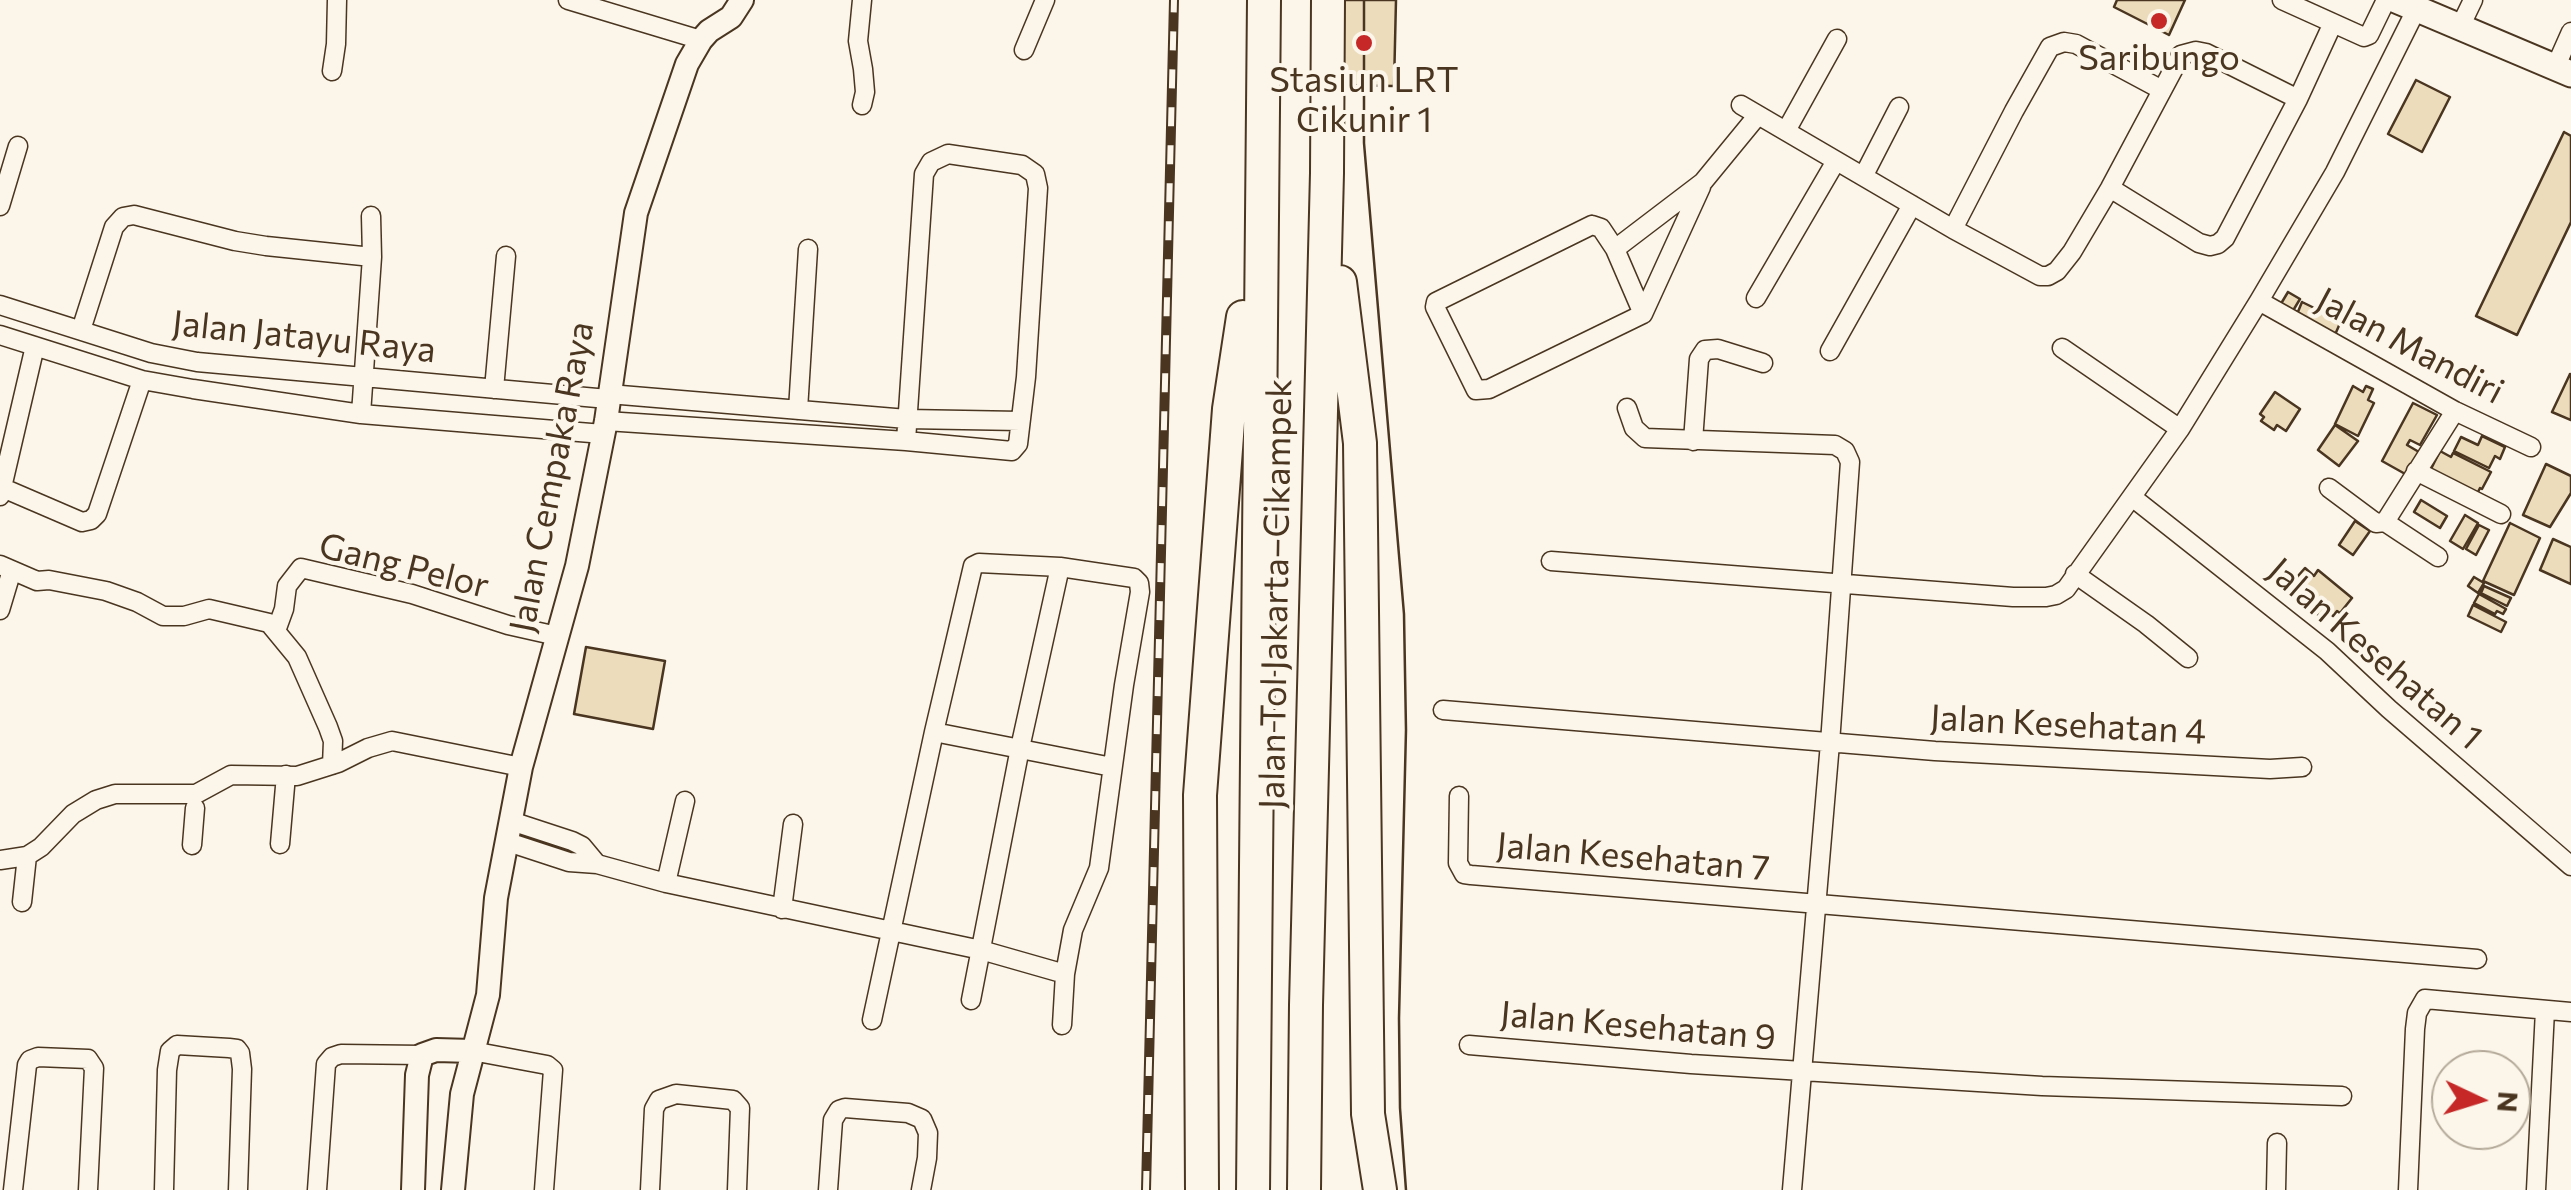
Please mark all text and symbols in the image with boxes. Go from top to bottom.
marker: Saribungo [2148,10,2170,32]
marker: Stasiun LRT Cikunir 1 [1353,32,1375,54]
place label: Saribungo [2078,37,2240,79]
place label: Stasiun LRT Cikunir 1 [1269,59,1459,141]
street label: Jalan Mandiri [2309,279,2511,413]
street label: Jalan Jatayu Raya [170,302,438,372]
street label: Jalan Cempaka Raya [501,318,603,636]
street label: Jalan Tol Jakarta–Cikampek [1251,378,1301,810]
street label: Gang Pelor [315,525,493,607]
street label: Jalan Kesehatan 1 [2259,549,2491,759]
street label: Jalan Kesehatan 4 [1929,697,2207,753]
street label: Jalan Kesehatan 7 [1495,824,1771,890]
street label: Jalan Kesehatan 9 [1498,993,1778,1059]
north arrow [2431,1050,2531,1150]
text: N [2491,1090,2527,1114]

